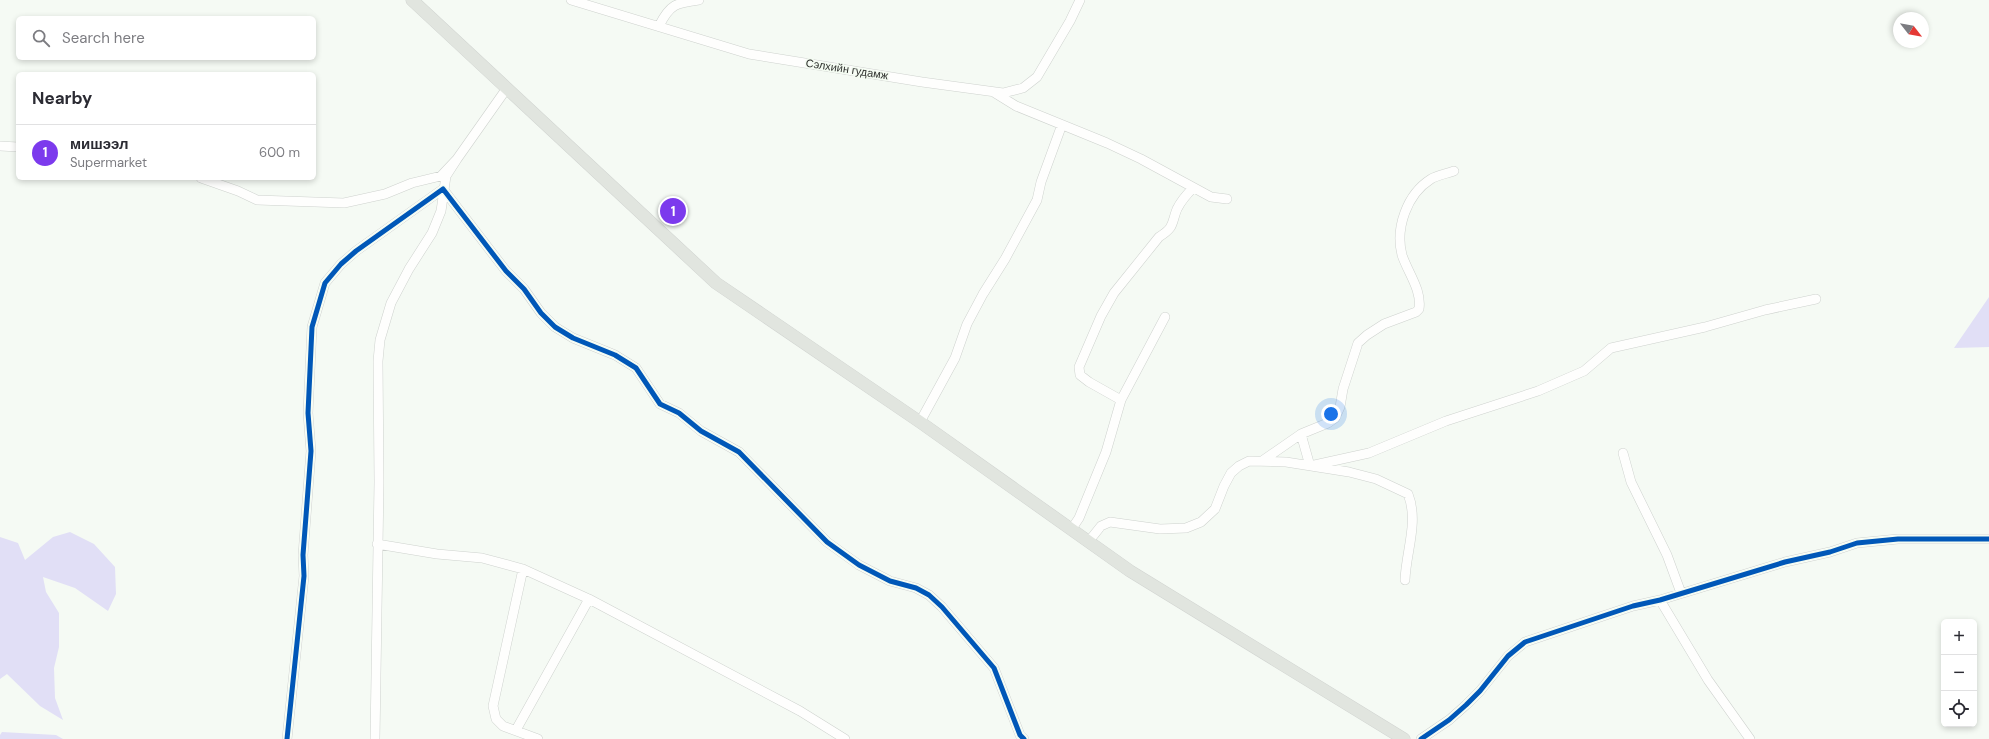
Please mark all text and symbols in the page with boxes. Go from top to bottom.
north arrow [1893,12,1929,48]
search box [16,16,316,60]
icon: search [30,27,52,49]
text: Search here [62,28,145,48]
street label: Сэлхийн гудамж [805,56,890,83]
text: Nearby [32,87,92,109]
text: мишээл [70,134,129,154]
text: 1 [43,144,47,161]
text: 600 m [259,144,300,161]
text: Supermarket [70,154,147,171]
pin: 1 [660,196,686,226]
your location [1321,404,1341,424]
map controls [1941,619,1977,727]
button: + [1941,619,1977,655]
button: − [1941,655,1977,691]
button: locate [1941,691,1977,727]

